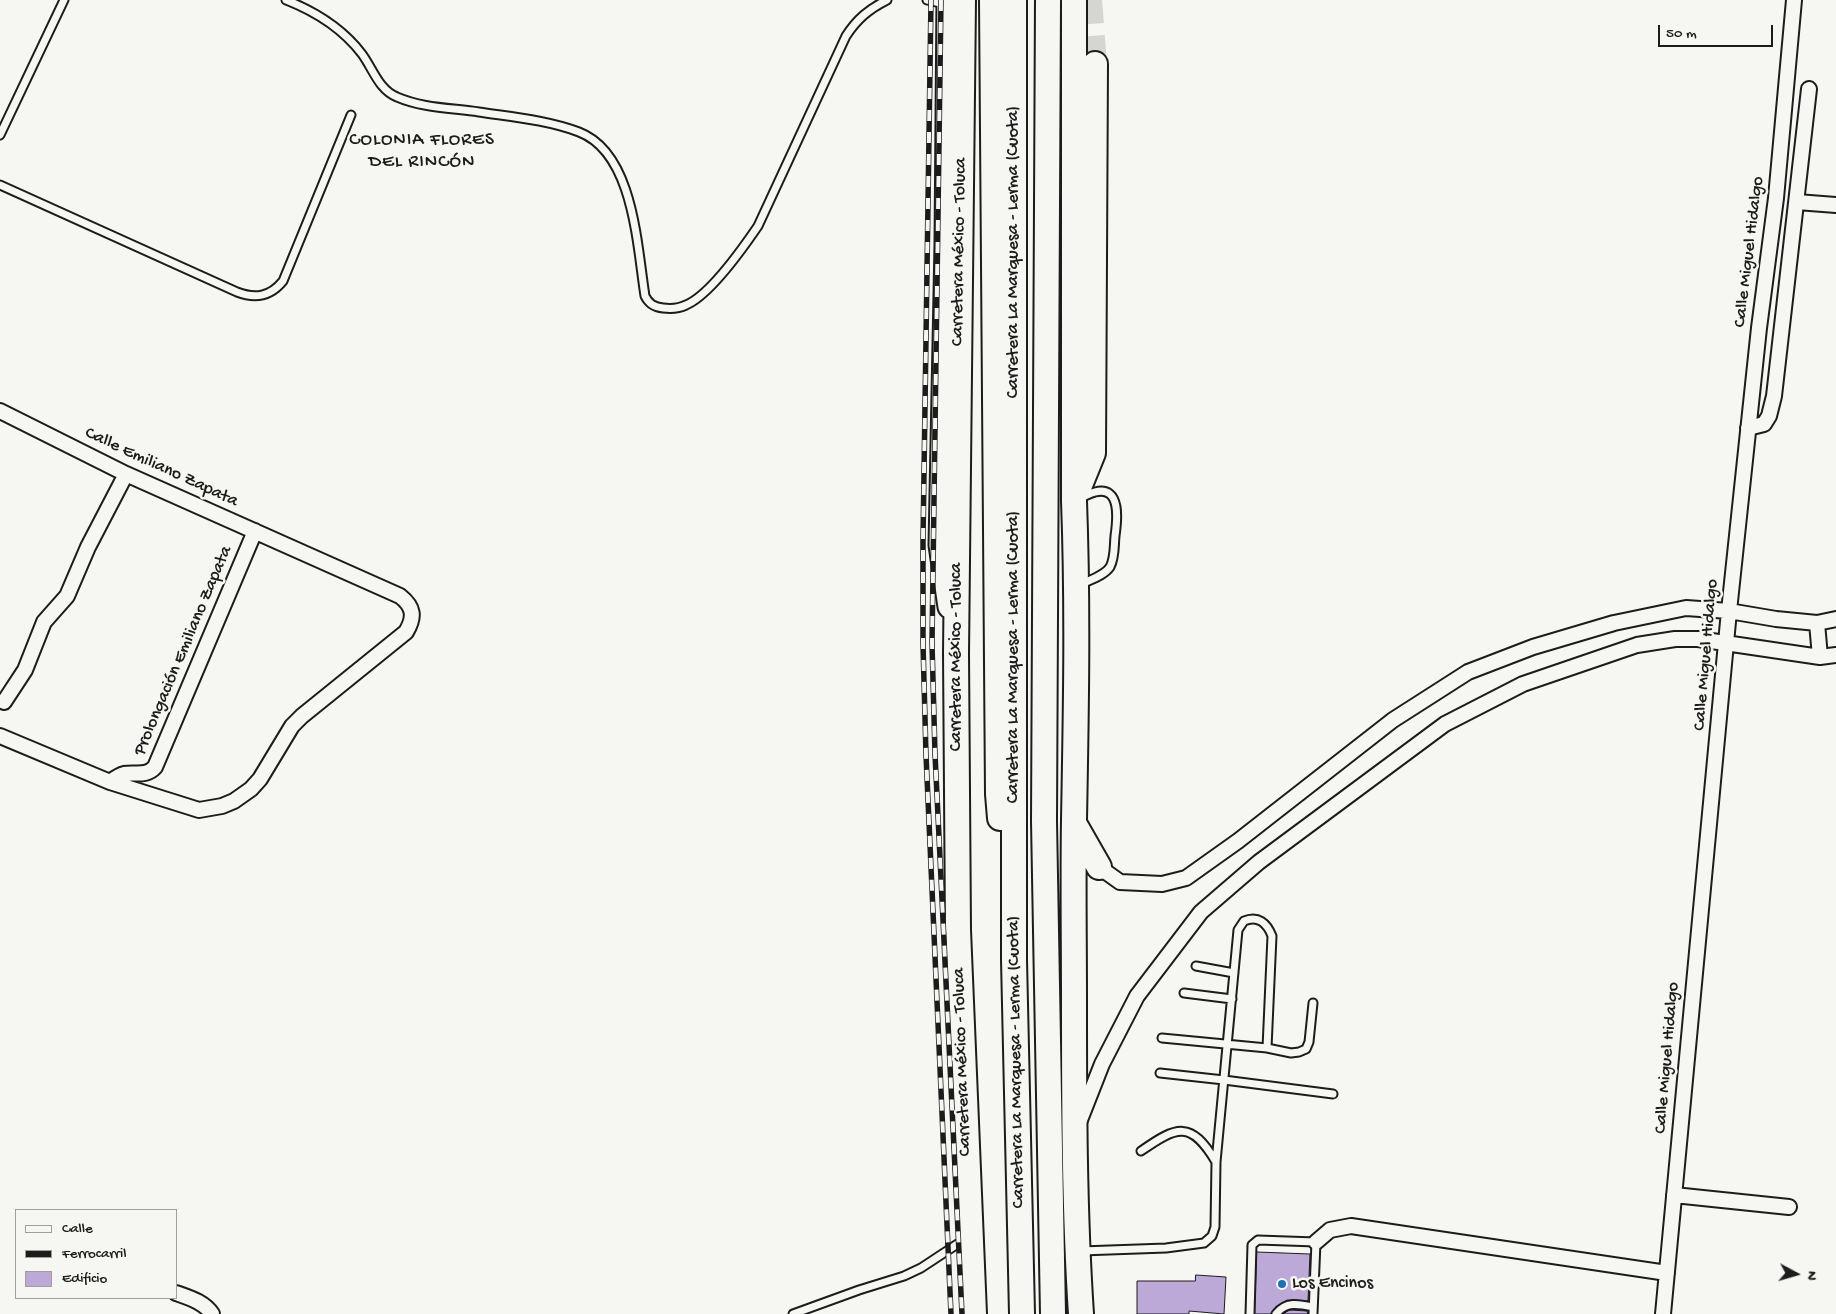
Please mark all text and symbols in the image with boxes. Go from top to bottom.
scale bar [1661,15,1776,47]
text: 50 m [1666,25,1697,43]
street label: Carretera La Marquesa - Lerma (Cuota) [1003,106,1025,398]
district label: COLONIA FLORES DEL RINCÓN [347,130,497,174]
street label: Carretera México - Toluca [948,158,972,346]
street label: Calle Miguel Hidalgo [1730,175,1770,329]
street label: Calle Emiliano Zapata [81,423,241,513]
street label: Carretera La Marquesa - Lerma (Cuota) [1003,511,1025,803]
street label: Prolongación Emiliano Zapata [130,543,238,759]
street label: Carretera México - Toluca [946,563,968,751]
street label: Calle Miguel Hidalgo [1690,578,1724,732]
street label: Carretera La Marquesa - Lerma (Cuota) [1004,916,1030,1208]
street label: Carretera México - Toluca [949,967,977,1157]
street label: Calle Miguel Hidalgo [1651,981,1685,1135]
legend [15,1209,178,1299]
text: Calle [62,1220,93,1238]
text: Ferrocarril [62,1245,126,1263]
north arrow [1771,1249,1821,1299]
text: Edificio [62,1270,107,1288]
text: N [1802,1270,1820,1281]
place label: Los Encinos [1292,1273,1373,1295]
marker: Los Encinos [1276,1278,1288,1290]

